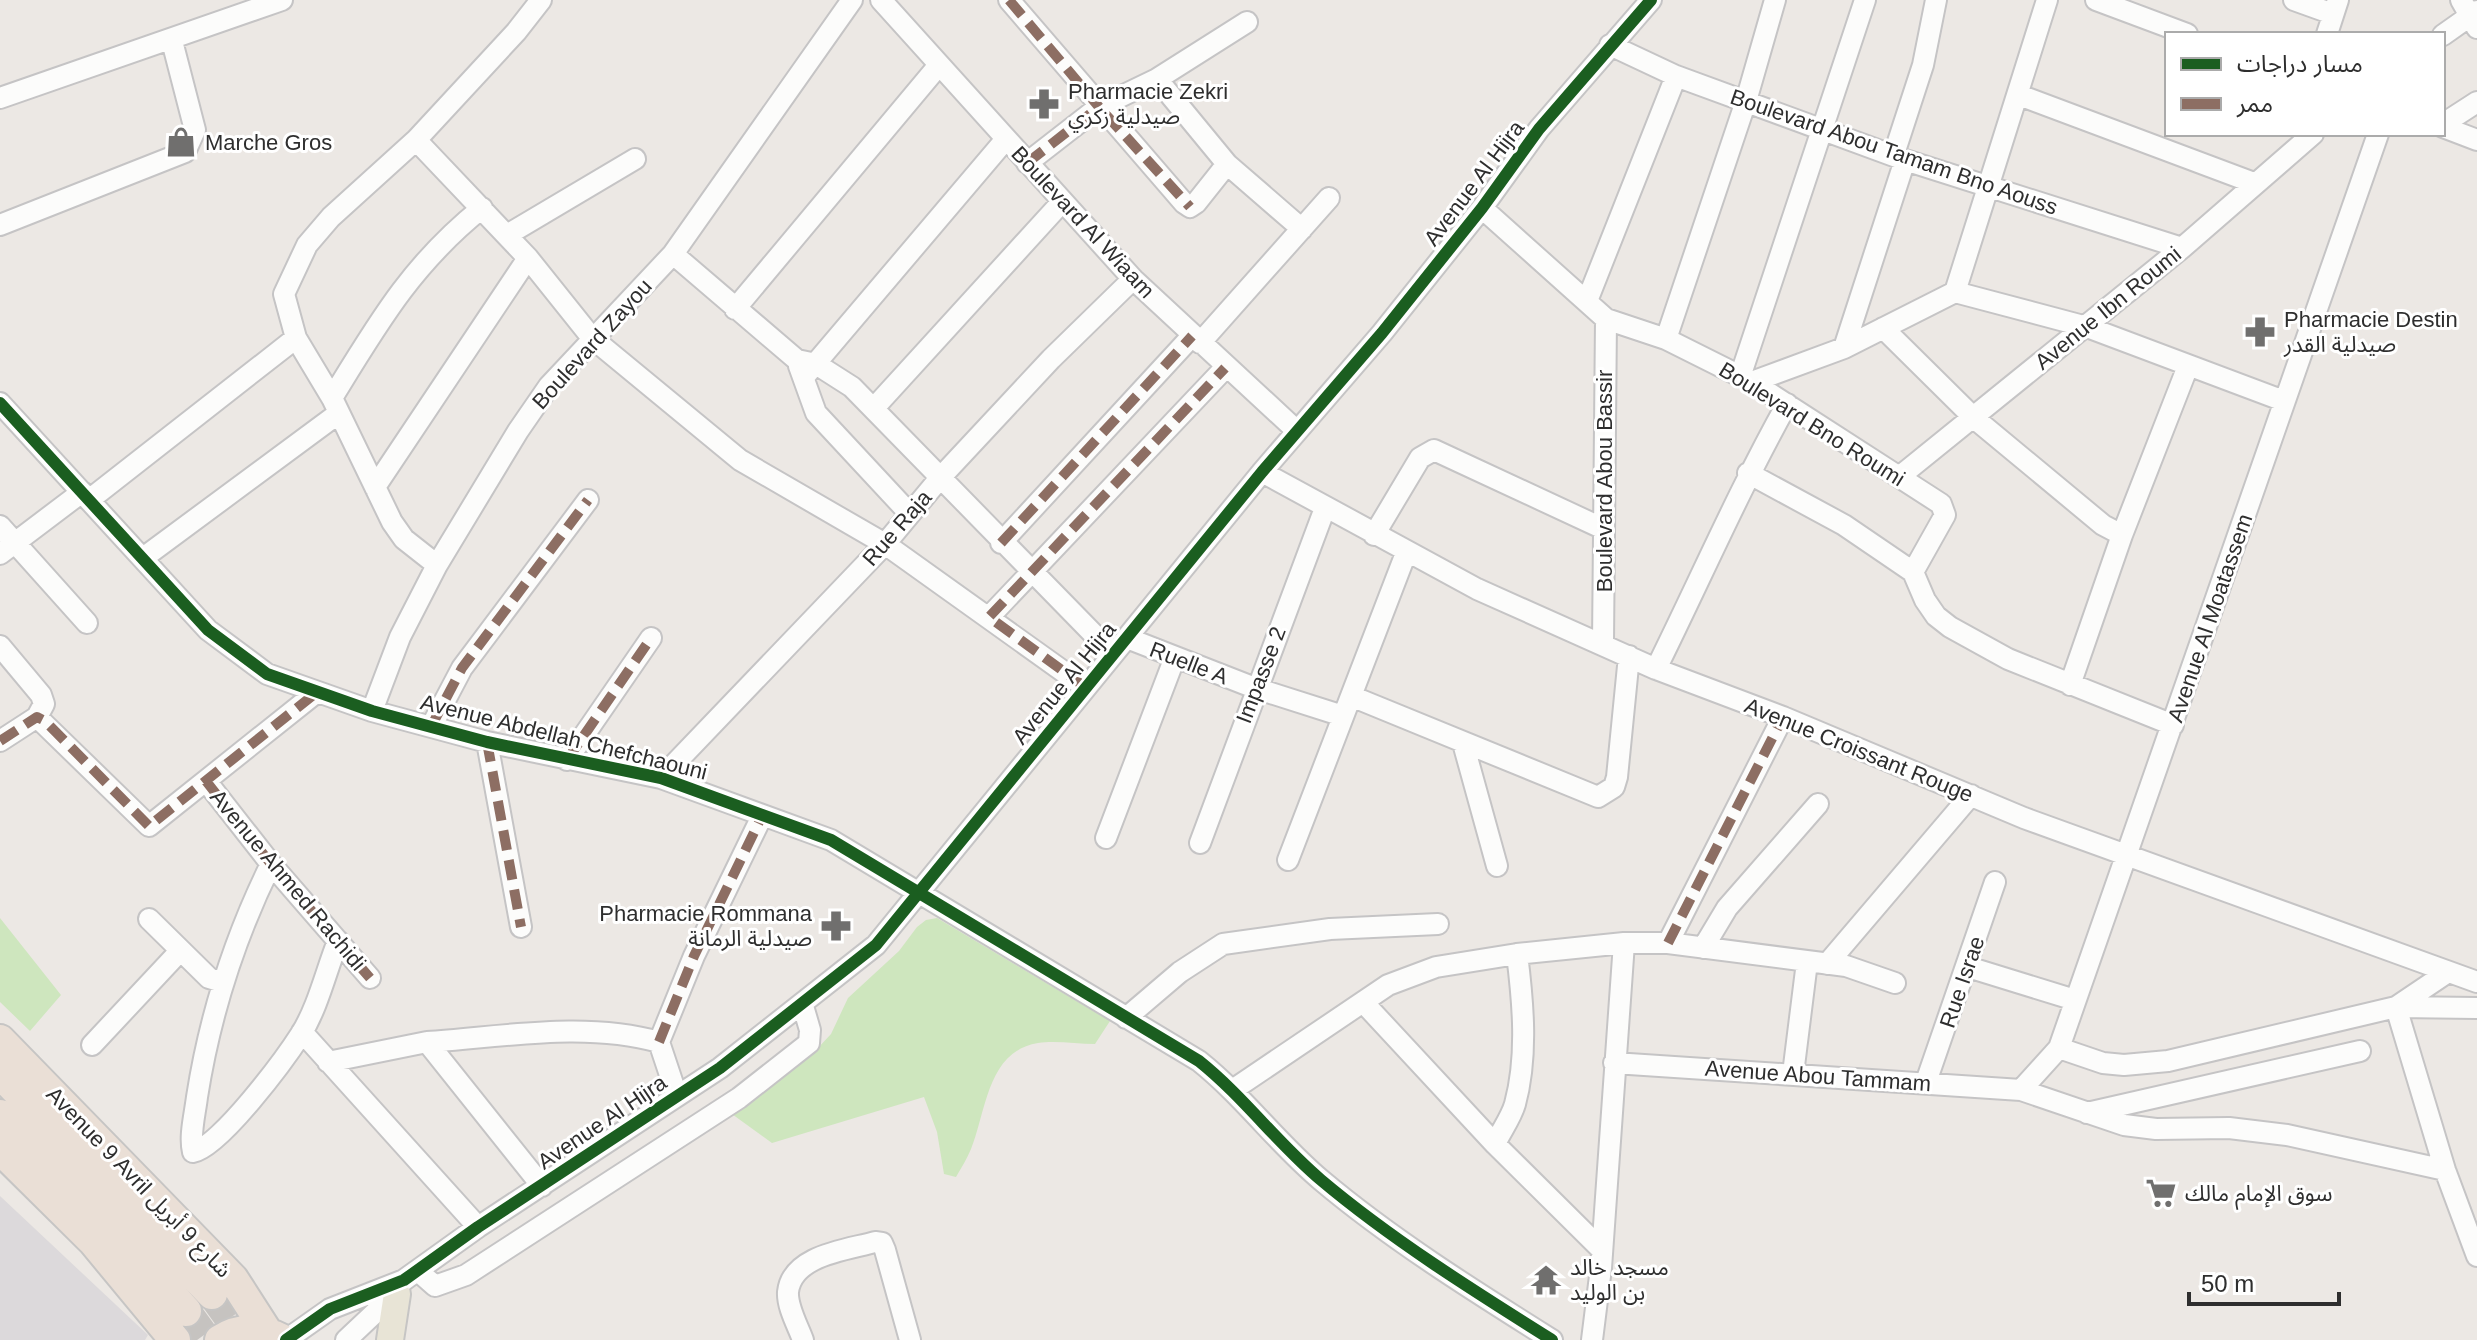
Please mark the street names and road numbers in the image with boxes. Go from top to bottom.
street label: Boulevard Abou Tamam Bno Aouss [1727,84,2061,220]
street label: Avenue Al Hijra [1419,115,1530,250]
street label: Boulevard Al Wiaam [1006,141,1160,303]
street label: Avenue Ibn Roumi [2030,241,2186,375]
street label: Boulevard Zayou [527,274,657,414]
street label: Boulevard Bno Roumi [1715,357,1909,491]
street label: Boulevard Abou Bassir [1592,370,1617,592]
street label: Rue Raja [857,485,937,571]
street label: Avenue Al Moatassem [2163,511,2257,725]
street label: Avenue Al Hijra [1007,616,1121,749]
street label: Impasse 2 [1231,623,1291,727]
street label: Ruelle A [1146,637,1232,689]
street label: Avenue Abdellah Chefchaouni [418,689,710,785]
street label: Avenue Croissant Rouge [1741,693,1977,807]
street label: Avenue Ahmed Rachidi [205,785,371,975]
street label: Rue Israe [1935,933,1989,1031]
street label: Avenue Abou Tammam [1704,1056,1932,1096]
street label: Avenue Al Hijra [533,1069,672,1174]
street label: Avenue 9 Avril شارع 9 أبريل [39,1081,237,1285]

